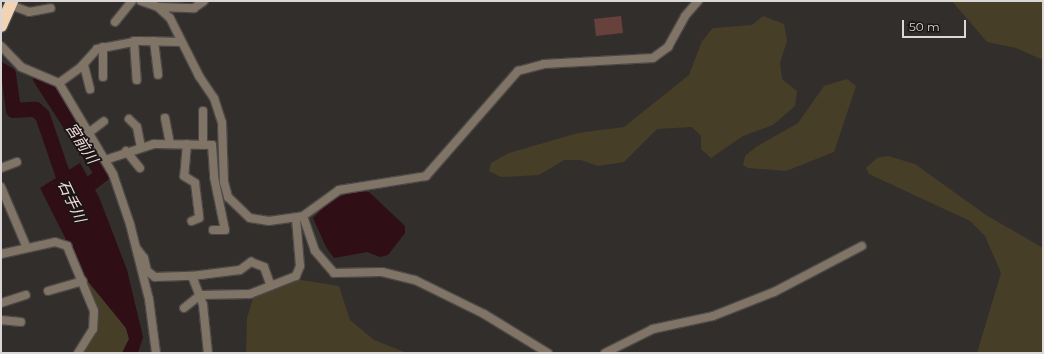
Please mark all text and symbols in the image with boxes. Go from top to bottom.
scale bar [904,12,968,38]
text: 50 m [909,19,940,34]
water label: 宮前川 [62,119,102,167]
water label: 石手川 [54,177,90,225]

